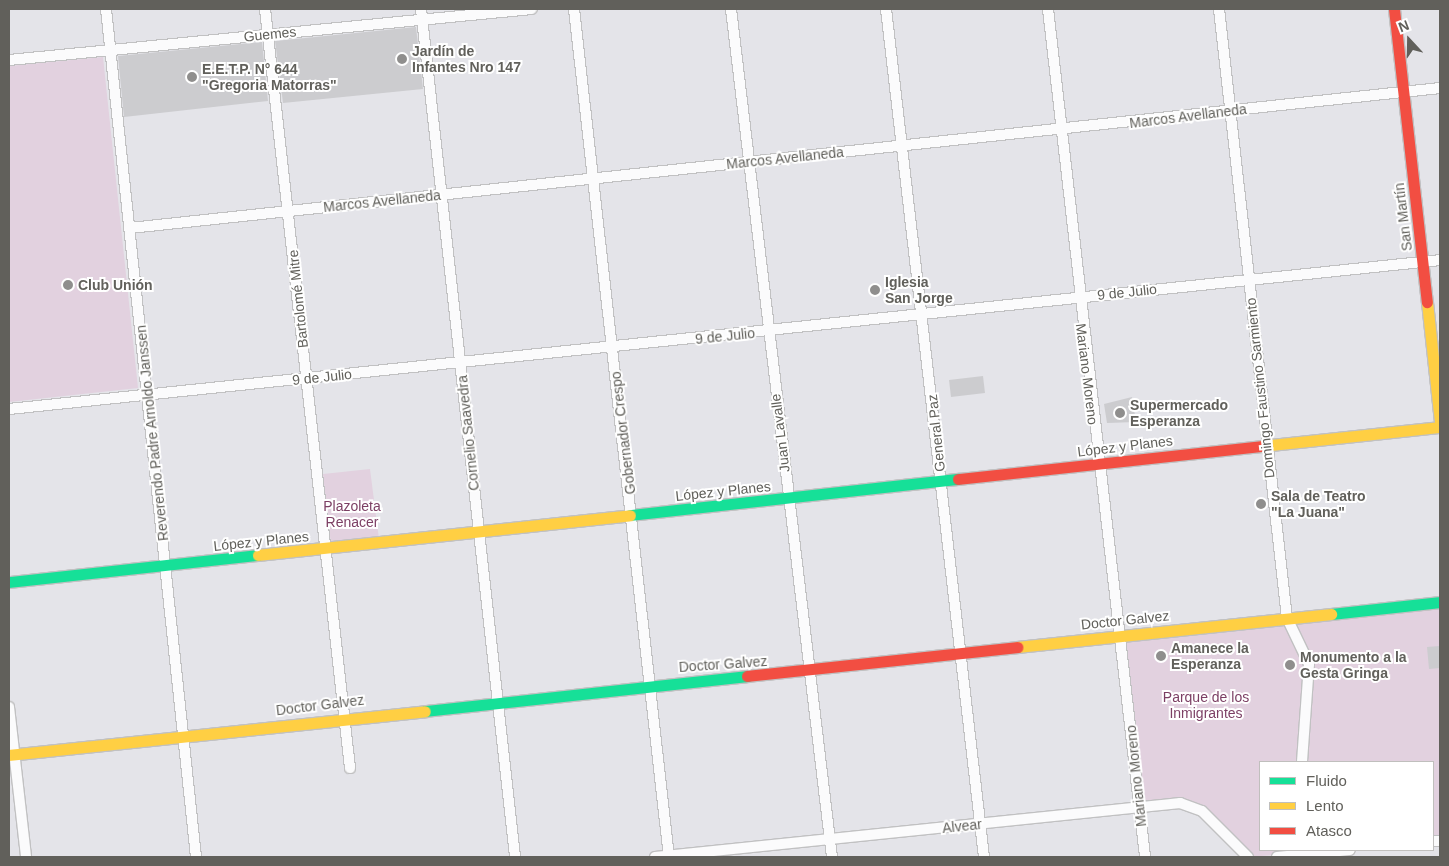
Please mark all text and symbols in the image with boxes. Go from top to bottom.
north arrow [1384,15,1434,65]
text: N [1396,17,1411,35]
street label: Guemes [243,23,297,45]
place label: Jardín de Infantes Nro 147 [412,43,521,75]
marker: Jardín de Infantes Nro 147 [396,53,408,65]
place label: E.E.T.P. N° 644 "Gregoria Matorras" [202,61,337,94]
marker: E.E.T.P. N° 644 "Gregoria Matorras" [186,71,198,83]
street label: Marcos Avellaneda [1128,100,1248,132]
street label: Marcos Avellaneda [725,143,845,173]
street label: San Martín [1390,182,1416,252]
street label: Marcos Avellaneda [322,186,442,216]
street label: Bartolomé Mitre [284,249,312,349]
place label: Iglesia San Jorge [885,274,953,306]
place label: Club Unión [78,277,153,293]
marker: Club Unión [62,279,74,291]
street label: 9 de Julio [1096,281,1158,303]
marker: Iglesia San Jorge [869,284,881,296]
street label: Domingo Faustino Sarmiento [1242,297,1278,479]
street label: Mariano Moreno [1072,322,1102,426]
street label: Reverendo Padre Arnoldo Janssen [132,324,172,542]
street label: 9 de Julio [694,325,756,347]
street label: 9 de Julio [291,366,353,388]
street label: Gobernador Crespo [607,371,639,495]
street label: Cornelio Saavedra [454,374,482,492]
street label: Juan Lavalle [767,393,793,473]
street label: General Paz [924,393,948,473]
place label: Supermercado Esperanza [1130,397,1228,430]
marker: Supermercado Esperanza [1114,407,1126,419]
street label: López y Planes [1076,432,1174,460]
street label: López y Planes [675,478,771,504]
place label: Sala de Teatro "La Juana" [1271,488,1366,520]
park label: Plazoleta Renacer [323,498,381,530]
marker: Sala de Teatro "La Juana" [1255,498,1267,510]
street label: López y Planes [213,528,309,554]
street label: Doctor Galvez [1080,607,1170,633]
place label: Amanece la Esperanza [1171,640,1249,672]
place label: Monumento a la Gesta Gringa [1300,649,1407,682]
marker: Amanece la Esperanza [1155,650,1167,662]
street label: Doctor Galvez [678,653,768,675]
marker: Monumento a la Gesta Gringa [1284,659,1296,671]
park label: Parque de los Inmigrantes [1163,689,1249,722]
street label: Doctor Galvez [275,691,365,719]
street label: Mariano Moreno [1122,724,1150,828]
legend [1259,761,1434,851]
text: Fluido [1306,772,1347,789]
text: Lento [1306,797,1344,814]
street label: Alvear [941,816,983,836]
text: Atasco [1306,822,1352,839]

